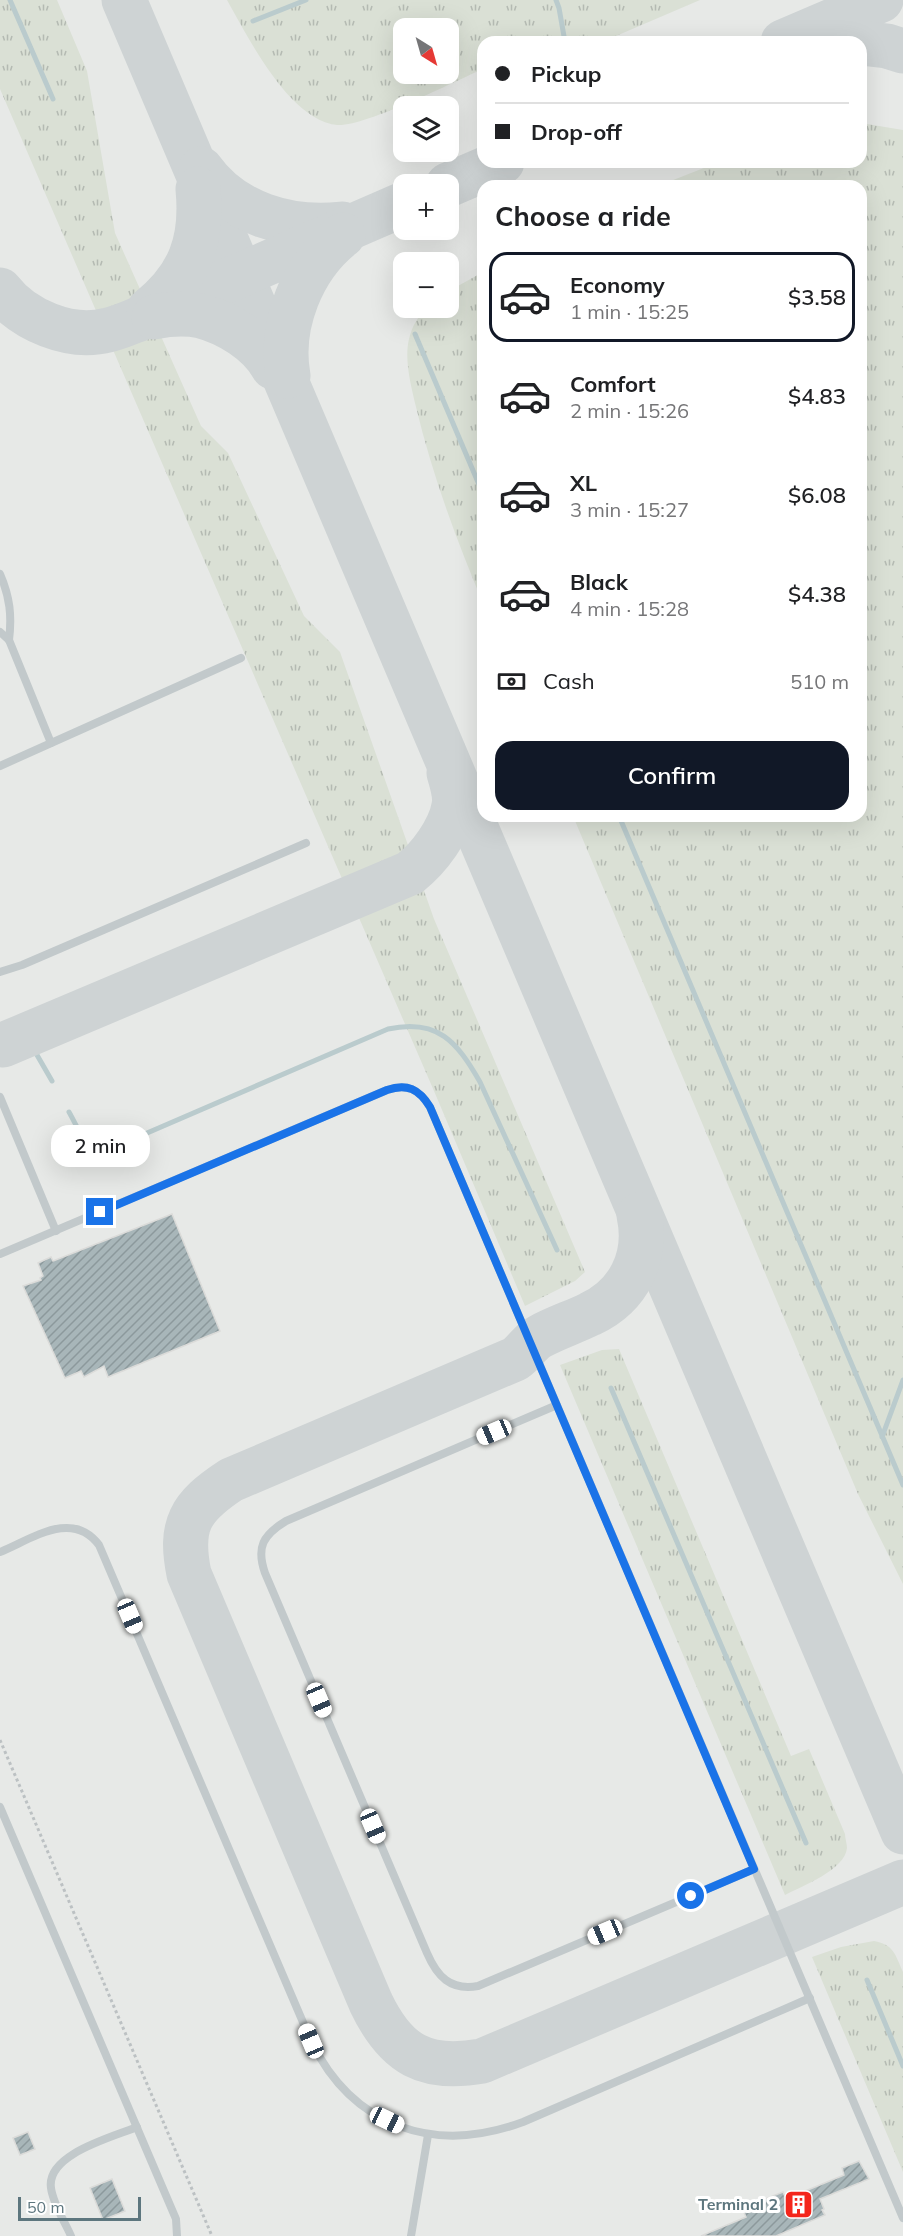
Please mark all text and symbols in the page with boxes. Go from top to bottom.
north arrow [393,18,459,84]
map controls [393,18,459,318]
text: Pickup [531,60,601,88]
button: layers [393,96,459,162]
text: Drop-off [531,118,622,146]
button: + [393,174,459,240]
text: Choose a ride [495,199,671,233]
button: − [393,252,459,318]
icon: car [498,270,552,324]
text: Economy [570,271,665,299]
text: $3.58 [788,283,846,311]
text: 1 min · 15:25 [570,299,689,324]
icon: car [498,369,552,423]
text: Comfort [570,370,656,398]
text: $4.83 [788,382,846,410]
text: 2 min · 15:26 [570,398,689,423]
icon: car [498,468,552,522]
text: XL [570,469,597,497]
text: $6.08 [788,481,846,509]
text: 3 min · 15:27 [570,497,689,522]
icon: car [498,567,552,621]
text: Black [570,568,628,596]
text: $4.38 [788,580,846,608]
text: 4 min · 15:28 [570,596,689,621]
icon: cash [495,665,528,698]
text: Cash [543,667,595,695]
text: 510 m [790,669,849,694]
button: Confirm [495,741,849,810]
callout: 2 min [51,1125,150,1167]
text: 2 min [75,1133,126,1158]
route end [86,1198,113,1225]
car [474,1417,514,1447]
car [115,1596,145,1636]
car [304,1680,334,1720]
car [358,1806,388,1846]
route start [677,1882,704,1909]
car [585,1917,625,1947]
car [296,2021,326,2061]
car [367,2104,407,2136]
building icon: Terminal 2 [783,2188,815,2220]
scale bar [18,2194,141,2222]
place label: Terminal 2 [698,2194,778,2214]
text: 50 m [27,2197,64,2217]

